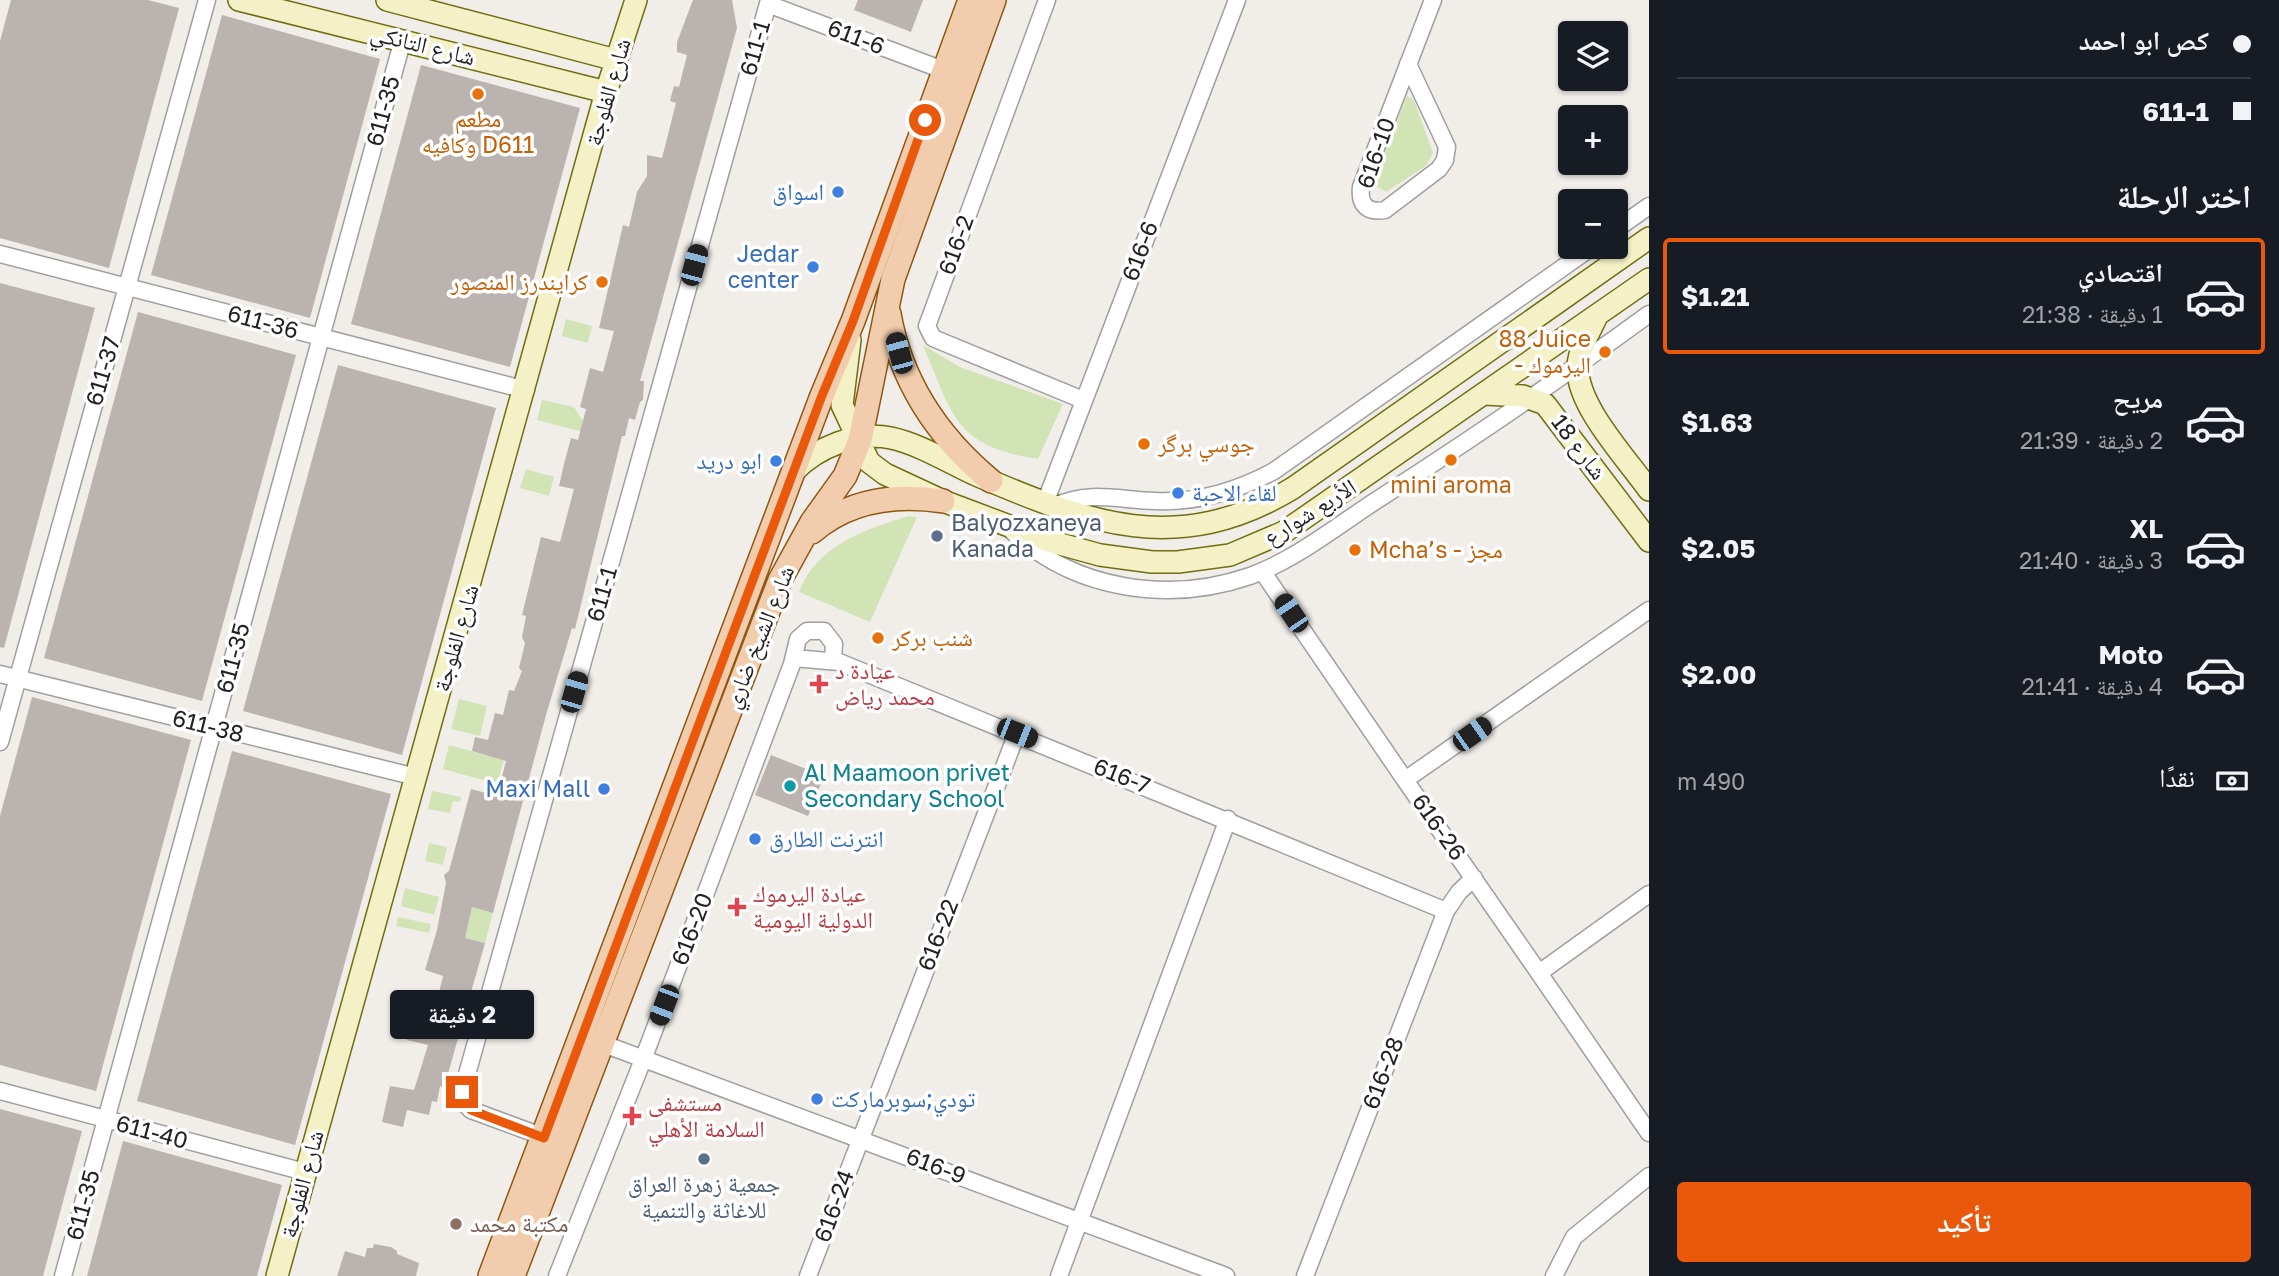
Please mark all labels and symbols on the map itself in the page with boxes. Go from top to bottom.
street label: 611-6 [824,12,889,60]
street label: 611-1 [733,17,775,79]
street label: شارع التانكي [367,18,478,76]
street label: شارع الفلوجة [578,35,638,149]
street label: 611-35 [359,72,405,149]
marker: مطعم وكافيه D611 [470,86,486,102]
place label: مطعم وكافيه D611 [422,104,534,158]
route start [909,104,941,136]
street label: 616-10 [1350,114,1400,192]
place label: اسواق [772,177,824,206]
marker: اسواق [830,184,846,200]
street label: 616-2 [931,211,979,278]
street label: 616-6 [1115,217,1163,284]
place label: Jedar center [728,239,799,293]
car [679,242,710,288]
marker: Jedar center [805,259,821,275]
place label: كرايندرز المنصور [450,267,588,295]
marker: كرايندرز المنصور [594,274,610,290]
street label: 611-36 [225,298,302,344]
place label: 88 Juice - اليرموك [1498,324,1591,378]
car [884,330,915,376]
street label: 611-37 [79,333,125,409]
marker: 88 Juice - اليرموك [1597,344,1613,360]
street label: شارع 18 [1545,408,1613,486]
place label: جوسي برگر [1157,429,1255,463]
marker: جوسي برگر [1136,436,1152,452]
place label: ابو دريد [696,446,762,475]
marker: mini aroma [1443,452,1459,468]
marker: ابو دريد [768,453,784,469]
place label: mini aroma [1390,470,1512,498]
street label: الأربع شوارع [1258,472,1362,552]
place label: لقاء الاحبة [1192,478,1277,507]
marker: لقاء الاحبة [1170,485,1186,501]
place label: Balyozxaneya Kanada [951,508,1102,562]
marker: Balyozxaneya Kanada [929,528,945,544]
place label: Mcha’s - مجز [1369,535,1503,563]
marker: Mcha’s - مجز [1347,542,1363,558]
street label: شارع الشيخ ضاري [717,561,805,714]
street label: 611-1 [580,563,622,625]
street label: شارع الفلوجة [426,581,486,695]
car [1271,590,1312,636]
street label: 611-35 [209,619,255,696]
place label: شنب بركر [891,623,973,652]
marker: شنب بركر [870,630,886,646]
place label: عيادة د محمد رياض [835,656,935,711]
car [559,669,590,715]
marker: عيادة د محمد رياض [809,674,829,694]
street label: 611-38 [170,703,247,747]
car [1449,713,1496,755]
car [994,715,1041,751]
street label: 616-7 [1090,751,1155,799]
place label: Al Maamoon privet Secondary School [804,758,1010,812]
place label: Maxi Mall [485,774,590,802]
marker: Al Maamoon privet Secondary School [782,778,798,794]
marker: Maxi Mall [596,781,612,797]
street label: 616-26 [1407,788,1473,865]
place label: انترنت الطارق [769,824,884,853]
marker: انترنت الطارق [747,831,763,847]
place label: عيادة اليرموك الدولية اليومية [753,879,873,933]
street label: 616-20 [664,888,718,969]
street label: 616-22 [911,895,963,974]
marker: عيادة اليرموك الدولية اليومية [727,897,747,917]
car [647,982,682,1028]
callout: 2 دقيقة [390,990,534,1040]
street label: 616-28 [1356,1033,1409,1113]
route end [446,1076,478,1108]
place label: تودي;سوبرماركت [831,1084,976,1118]
place label: مستشفى السلامة الأهلي [648,1088,765,1148]
marker: تودي;سوبرماركت [809,1091,825,1107]
marker: مستشفى السلامة الأهلي [622,1106,642,1126]
street label: 611-40 [113,1108,191,1154]
street label: شارع الفلوجة [273,1127,331,1241]
street label: 616-9 [903,1141,970,1189]
marker: جمعية زهرة العراق للاغاثة والتنمية [696,1151,712,1167]
street label: 611-35 [59,1166,105,1243]
street label: 616-24 [807,1166,859,1246]
place label: جمعية زهرة العراق للاغاثة والتنمية [628,1169,780,1223]
place label: مكتبة محمد [470,1209,568,1238]
marker: مكتبة محمد [448,1216,464,1232]

